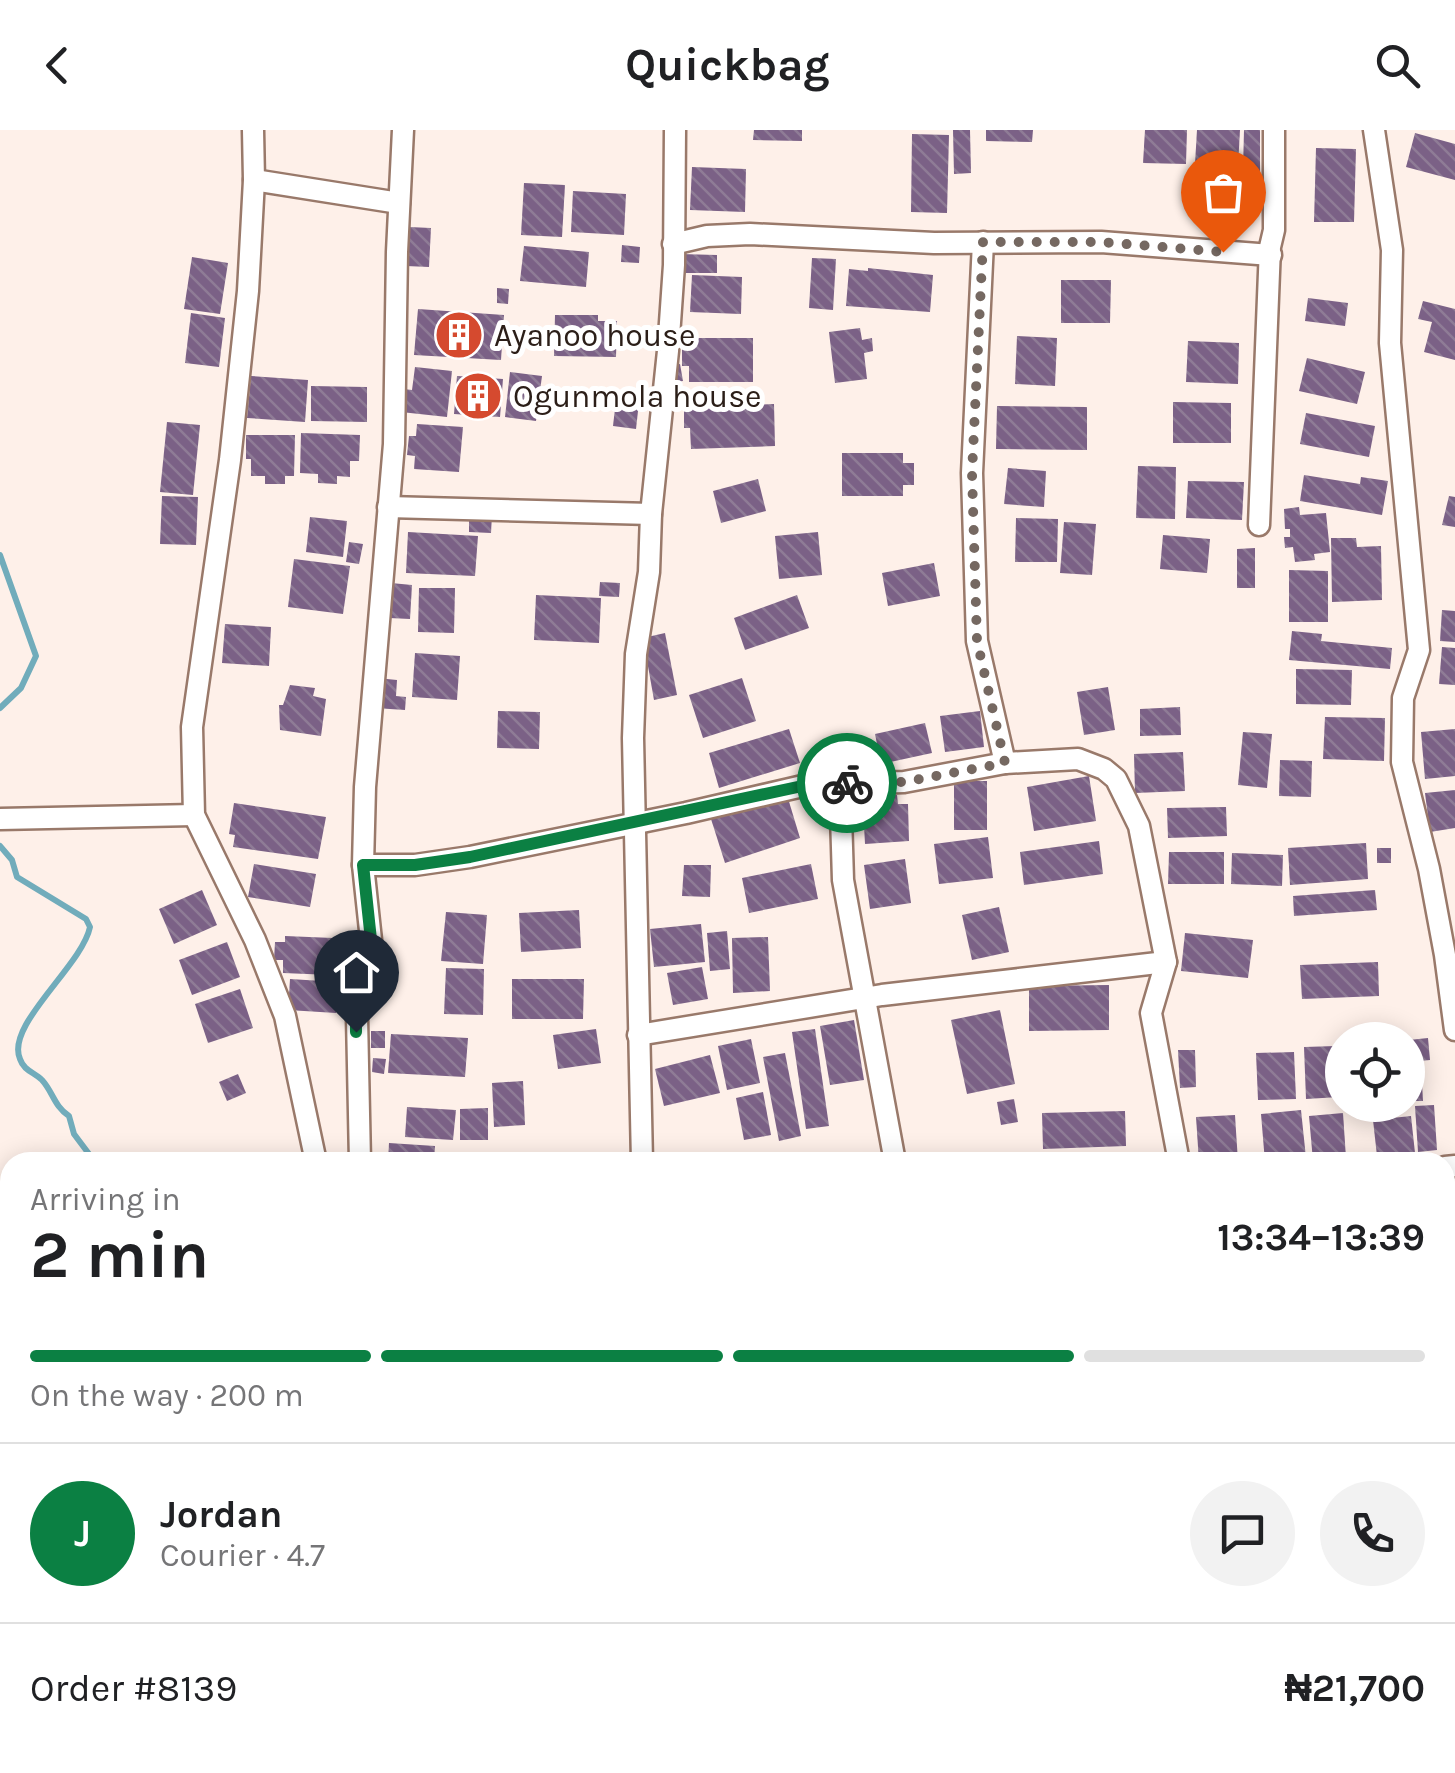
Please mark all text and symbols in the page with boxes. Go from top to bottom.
icon: back [30,38,85,93]
icon: search [1370,38,1425,93]
text: Quickbag [625,39,830,91]
pin [1181,150,1266,253]
icon: bag [1196,165,1251,220]
building icon: Ayanoo house [433,309,485,361]
place label: Ayanoo house [494,317,695,354]
building icon: Ogunmola house [452,370,504,422]
place label: Ogunmola house [513,378,761,415]
courier [797,733,897,833]
icon: bike [820,756,875,811]
pin [314,930,399,1033]
icon: home [329,945,384,1000]
map controls [1325,1022,1425,1122]
button: locate [1325,1022,1425,1122]
text: Arriving in [30,1181,181,1218]
text: 13:34–13:39 [1217,1215,1425,1260]
text: 2 min [30,1217,209,1293]
text: On the way · 200 m [30,1377,304,1414]
button: chat [1190,1481,1295,1586]
button: phone [1320,1481,1425,1586]
text: Jordan [160,1492,283,1537]
text: J [74,1511,91,1556]
text: Courier · 4.7 [160,1537,325,1574]
text: Order #8139 [30,1666,237,1711]
text: ₦21,700 [1284,1666,1425,1711]

